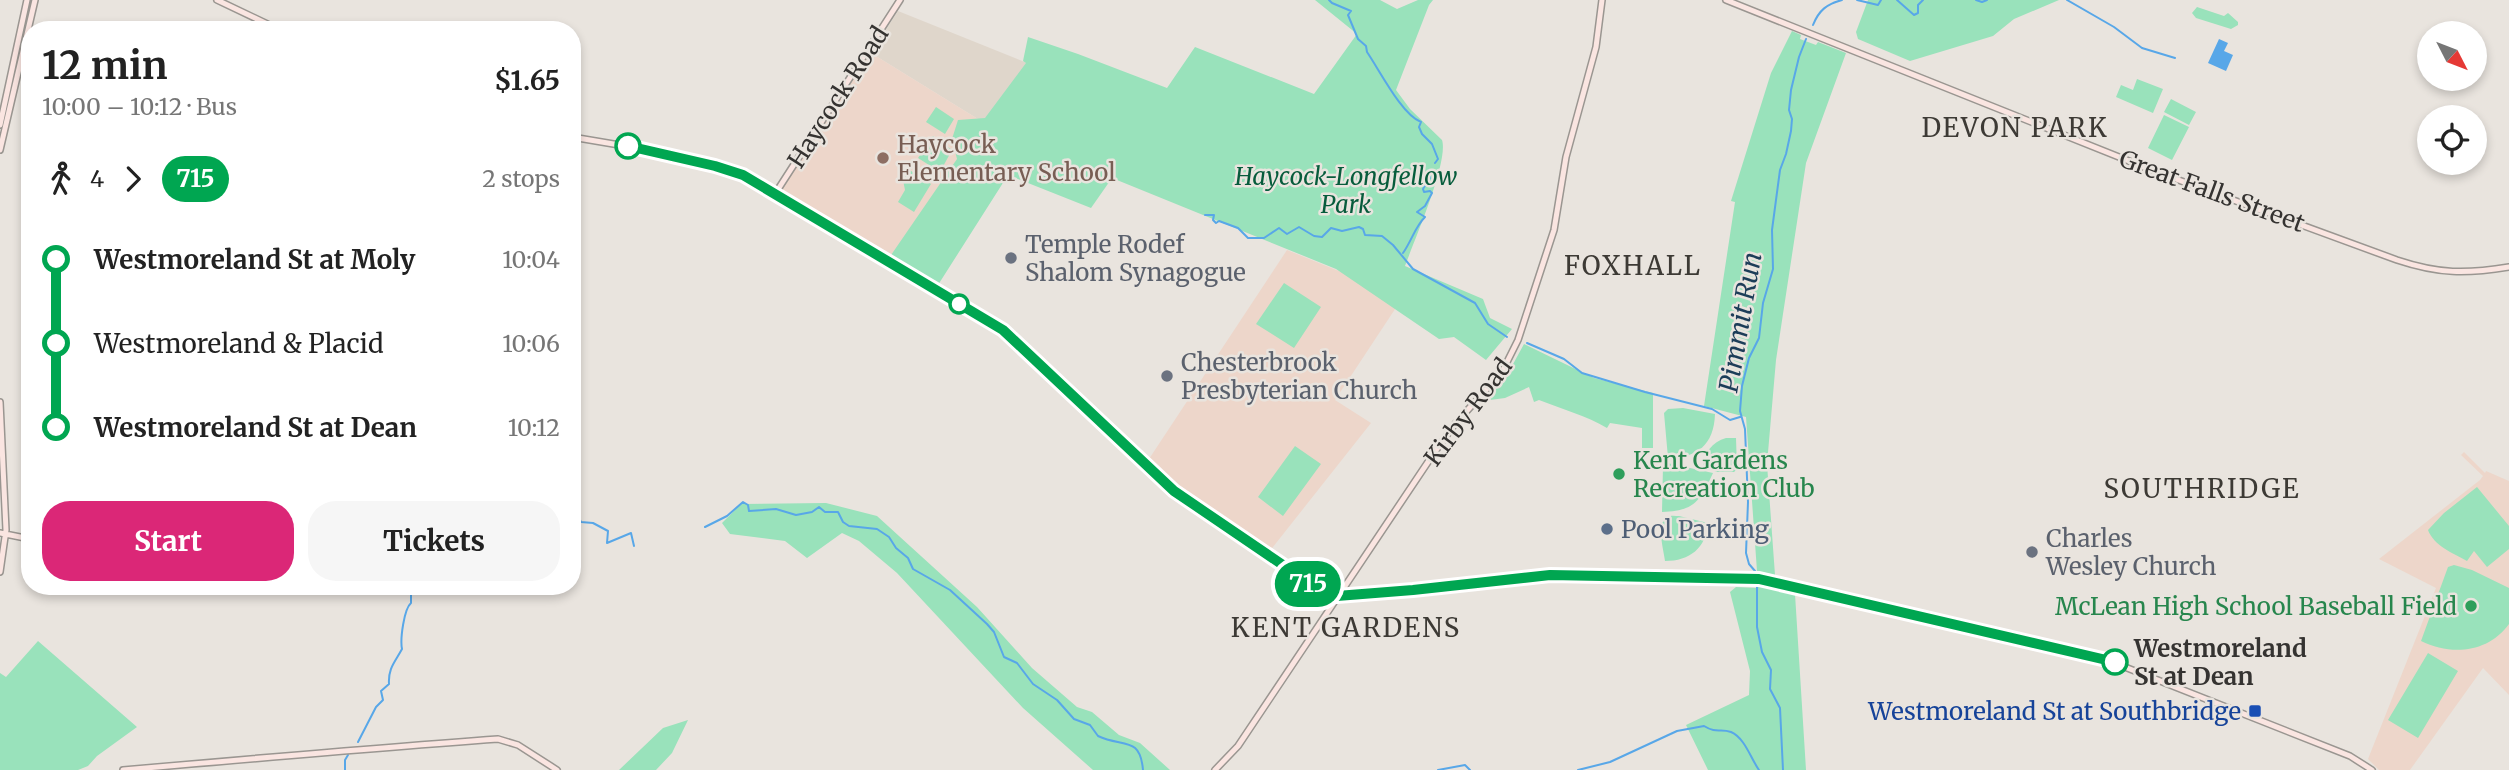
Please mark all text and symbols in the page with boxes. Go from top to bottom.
street label: Haycock Road [781,20,895,174]
north arrow [2417,21,2487,91]
map controls [2417,21,2487,175]
text: 12 min [42,42,168,89]
text: $1.65 [494,64,560,97]
text: 10:00 – 10:12 · Bus [42,92,237,121]
button: locate [2417,105,2487,175]
district label: DEVON PARK [1921,111,2109,144]
place label: Haycock Elementary School [897,129,1116,188]
unlabelled marker [615,133,641,159]
street label: Great Falls Street [2115,143,2310,239]
marker: Haycock Elementary School [875,150,891,166]
icon: walk [42,160,80,198]
icon: forward [114,160,152,198]
park label: Haycock-Longfellow Park [1234,161,1458,220]
text: 715 [176,163,215,194]
text: 4 [90,164,104,193]
text: 2 stops [482,164,560,193]
place label: Temple Rodef Shalom Synagogue [1025,229,1246,288]
text: Westmoreland St at Moly [94,243,415,276]
text: 10:04 [502,245,560,274]
district label: FOXHALL [1564,249,1702,282]
water label: Pimmit Run [1711,249,1769,395]
marker: Temple Rodef Shalom Synagogue [1003,250,1019,266]
unlabelled marker [949,294,969,314]
text: Westmoreland & Placid [94,327,384,360]
text: 10:06 [502,329,560,358]
place label: Chesterbrook Presbyterian Church [1181,347,1417,406]
street label: Kirby Road [1417,352,1519,472]
marker: Chesterbrook Presbyterian Church [1159,368,1175,384]
text: Westmoreland St at Dean [94,411,417,444]
text: 10:12 [508,413,560,442]
place label: Kent Gardens Recreation Club [1633,445,1815,504]
marker: Kent Gardens Recreation Club [1611,466,1627,482]
district label: SOUTHRIDGE [2104,472,2300,505]
button: Start [42,501,294,581]
button: Tickets [308,501,560,581]
place label: Pool Parking [1621,514,1770,545]
marker: Pool Parking [1599,521,1615,537]
place label: Charles Wesley Church [2045,523,2216,582]
marker: Charles Wesley Church [2024,544,2040,560]
line badge: 715 [1268,561,1348,607]
text: 715 [1289,568,1327,599]
place label: McLean High School Baseball Field [2055,591,2457,622]
marker: McLean High School Baseball Field [2463,598,2479,614]
district label: KENT GARDENS [1231,611,1461,644]
place label: Westmoreland St at Dean [2133,633,2307,692]
marker: Westmoreland St at Dean [2102,649,2128,675]
place label: Westmoreland St at Southbridge [1867,696,2241,727]
marker: Westmoreland St at Southbridge [2247,703,2263,719]

